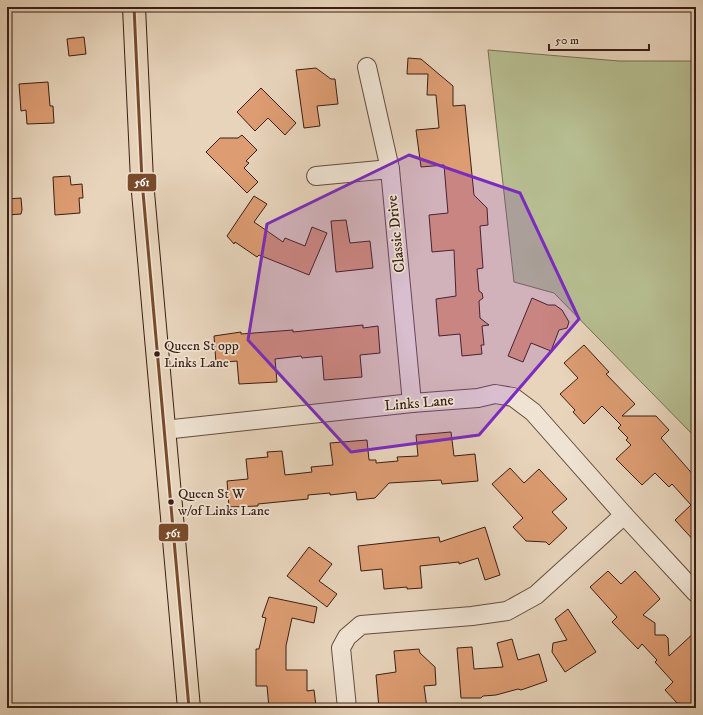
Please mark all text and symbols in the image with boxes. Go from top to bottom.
scale bar [549,26,649,52]
text: 50 m [555,33,579,48]
line badge: 561 [127,173,157,192]
text: 561 [133,176,150,190]
street label: Classic Drive [382,194,410,274]
place label: Queen St opp Links Lane [164,337,239,372]
marker: Queen St opp Links Lane [152,349,162,359]
street label: Links Lane [384,391,454,415]
place label: Queen St W w/of Links Lane [177,485,270,520]
marker: Queen St W w/of Links Lane [166,497,176,507]
line badge: 561 [158,523,189,542]
text: 561 [164,527,181,541]

